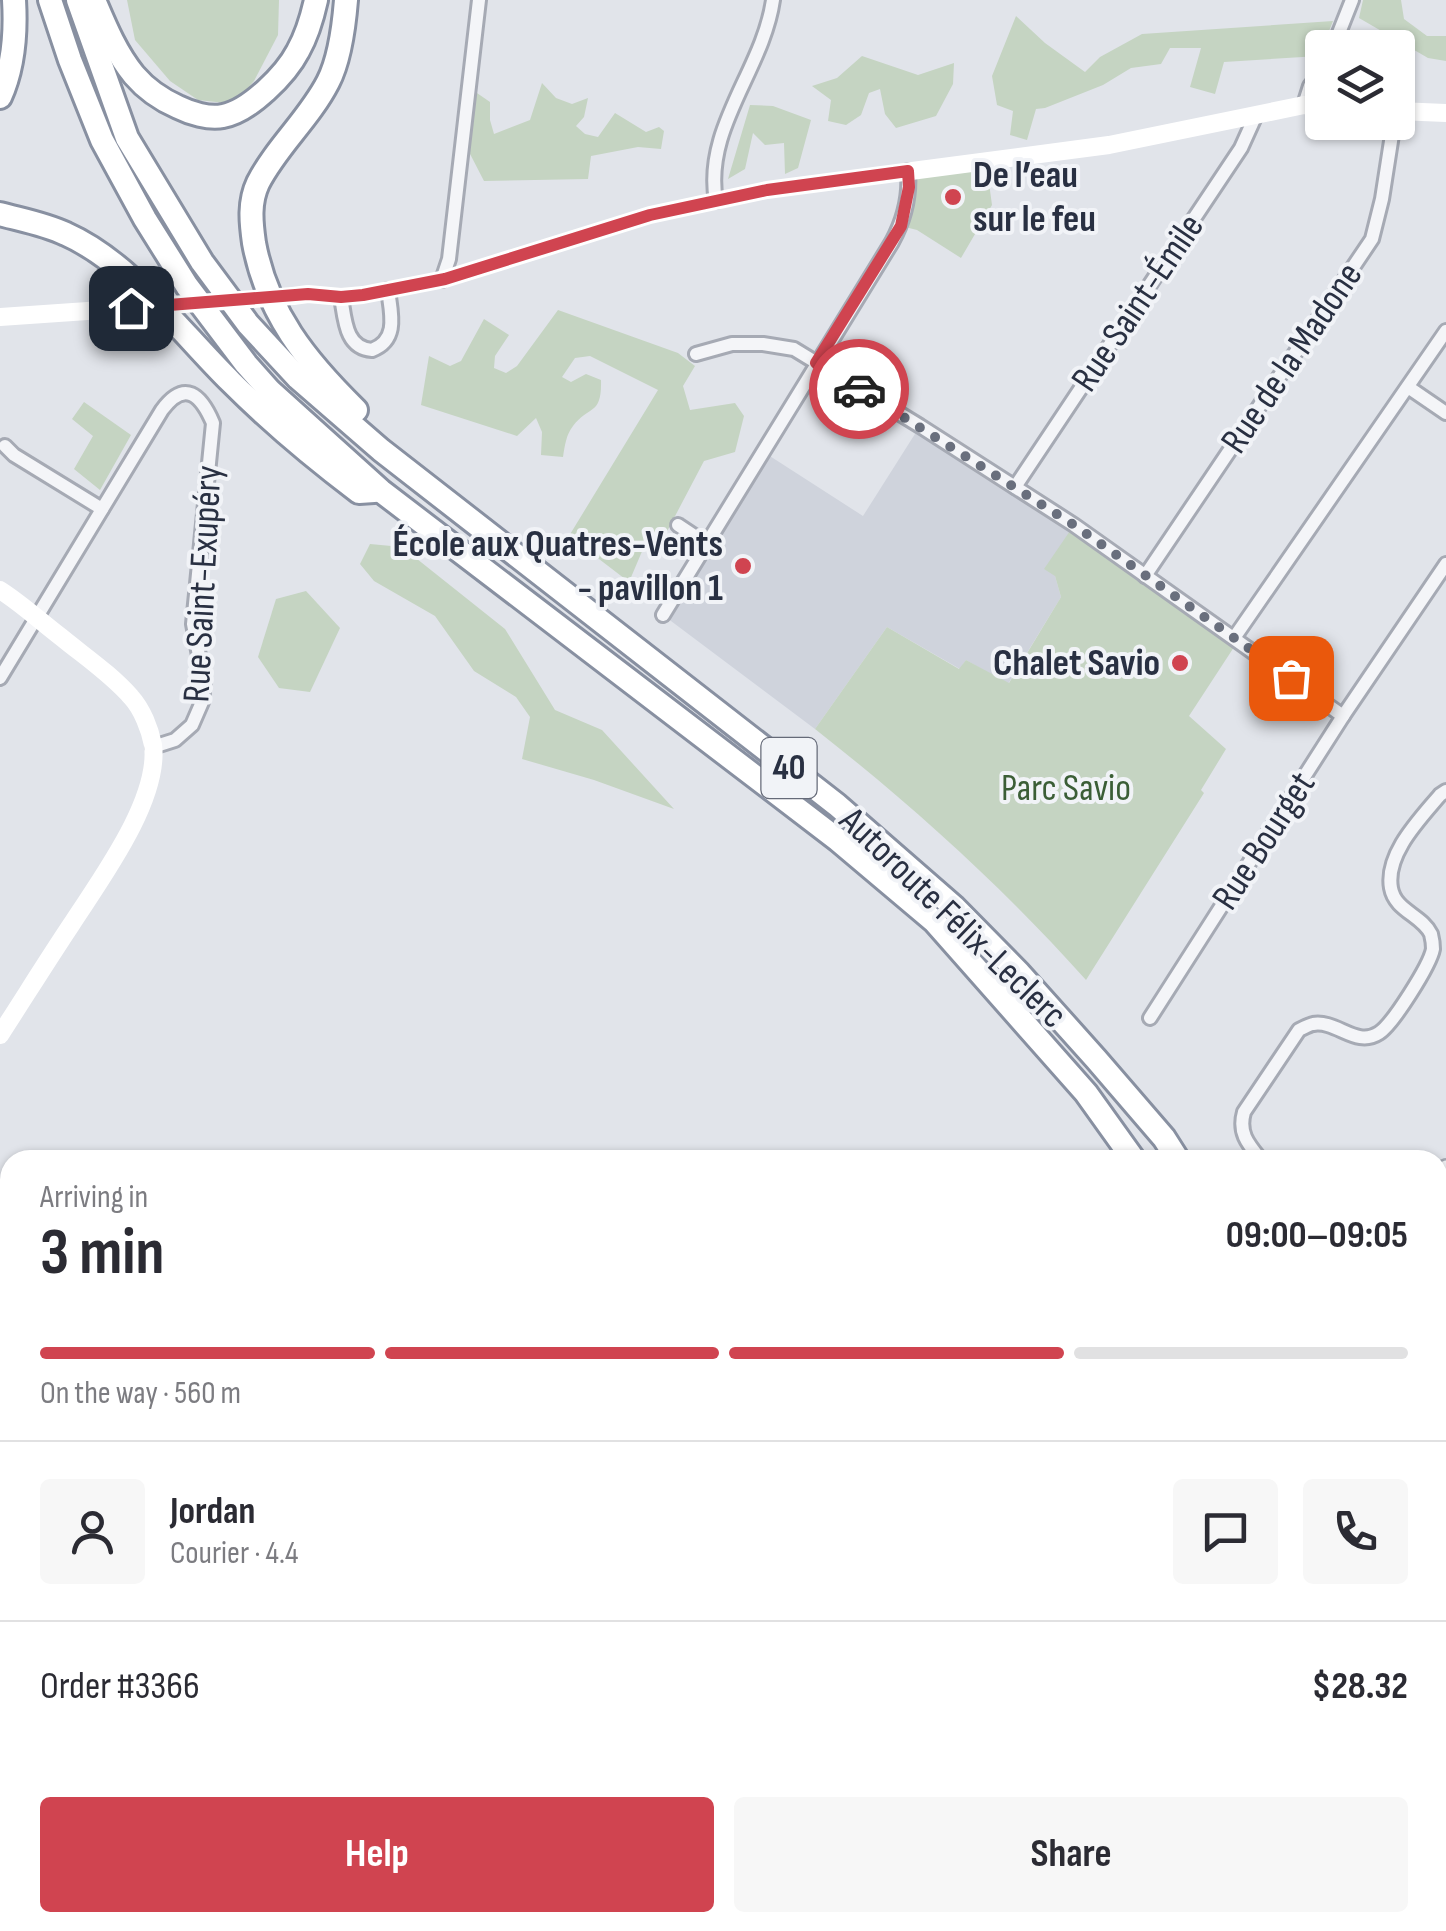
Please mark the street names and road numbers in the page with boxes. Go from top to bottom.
street label: Rue Saint-Émile [1062,206,1214,400]
street label: Rue de la Madone [1212,254,1372,462]
street label: Rue Saint-Exupéry [174,464,232,704]
road number: 40 [762,738,816,798]
street label: Rue Bourget [1203,764,1325,918]
street label: Autoroute Félix-Leclerc [829,798,1076,1038]

